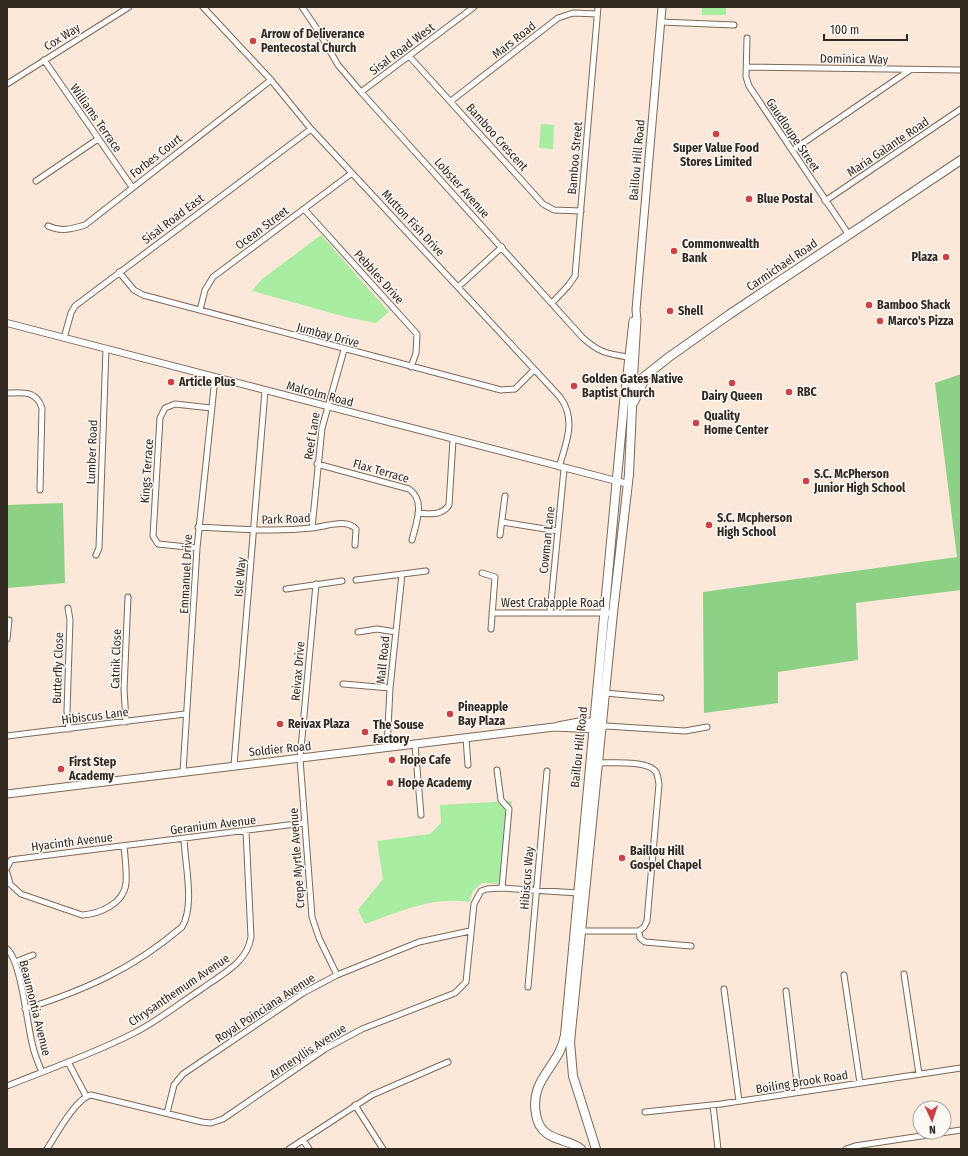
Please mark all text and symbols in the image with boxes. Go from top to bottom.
scale bar [824,16,907,42]
street label: Mars Road [489,19,539,61]
street label: Cox Way [41,20,83,53]
street label: Sisal Road West [367,20,437,78]
text: 100 m [830,23,859,37]
place label: Arrow of Deliverance Pentecostal Church [260,27,365,55]
marker: Arrow of Deliverance Pentecostal Church [248,36,258,46]
street label: Dominica Way [820,51,889,67]
street label: Williams Terrace [67,81,125,155]
street label: Gaudloupe Street [763,96,823,175]
street label: Bamboo Crescent [463,101,531,173]
street label: Maria Galante Road [844,114,932,180]
street label: Baillou Hill Road [626,119,648,201]
street label: Bamboo Street [565,121,585,195]
marker: Super Value Food Stores Limited [711,129,721,139]
street label: Forbes Court [127,131,185,181]
place label: Super Value Food Stores Limited [673,141,759,169]
street label: Lobster Avenue [431,155,493,221]
street label: Mutton Fish Drive [379,187,447,259]
street label: Sisal Road East [139,191,207,247]
place label: Blue Postal [757,192,814,206]
marker: Blue Postal [744,194,754,204]
street label: Ocean Street [233,203,291,252]
street label: Carmichael Road [744,236,820,294]
place label: Commonwealth Bank [682,237,759,265]
marker: Commonwealth Bank [669,246,679,256]
street label: Pebbles Drive [351,247,407,307]
place label: Plaza [912,250,938,264]
marker: Plaza [941,252,951,262]
place label: Bamboo Shack [877,298,951,312]
marker: Bamboo Shack [864,300,874,310]
place label: Shell [678,304,704,318]
marker: Shell [665,306,675,316]
place label: Marco's Pizza [888,314,954,328]
marker: Marco's Pizza [875,316,885,326]
street label: Jumbay Drive [295,320,361,350]
place label: Golden Gates Native Baptist Church [582,372,683,400]
place label: Article Plus [178,375,236,389]
marker: Article Plus [166,377,176,387]
street label: Malcolm Road [285,378,355,410]
marker: Dairy Queen [727,378,737,388]
marker: Golden Gates Native Baptist Church [569,381,579,391]
place label: RBC [797,385,817,399]
marker: RBC [784,387,794,397]
place label: Dairy Queen [702,389,762,403]
place label: Quality Home Center [704,409,769,437]
street label: Reef Lane [301,411,323,461]
marker: Quality Home Center [691,418,701,428]
street label: Lumber Road [84,419,100,485]
street label: Kings Terrace [138,438,156,504]
street label: Flax Terrace [351,456,411,486]
place label: S.C. McPherson Junior High School [813,467,906,495]
marker: S.C. McPherson Junior High School [801,476,811,486]
street label: Cowman Lane [537,506,558,574]
street label: Park Road [261,511,311,527]
place label: S.C. Mcpherson High School [717,511,792,539]
marker: S.C. Mcpherson High School [704,520,714,530]
street label: Emmanuel Drive [177,534,195,614]
street label: Isle Way [231,556,249,597]
street label: West Crabapple Road [501,596,605,610]
street label: Catnik Close [108,629,124,689]
street label: Butterfly Close [50,632,66,704]
street label: Mall Road [374,635,392,685]
street label: Reivax Drive [288,641,308,701]
place label: Pineapple Bay Plaza [458,700,508,728]
street label: Hibiscus Lane [61,705,129,727]
street label: Baillou Hill Road [568,706,590,788]
marker: Pineapple Bay Plaza [445,709,455,719]
place label: Reivax Plaza [288,717,350,731]
place label: The Souse Factory [373,718,424,746]
marker: Reivax Plaza [275,719,285,729]
marker: The Souse Factory [360,727,370,737]
street label: Soldier Road [248,739,312,759]
place label: Hope Cafe [400,753,451,767]
place label: First Step Academy [68,755,117,783]
marker: Hope Cafe [387,755,397,765]
marker: First Step Academy [56,764,66,774]
place label: Hope Academy [398,776,472,790]
marker: Hope Academy [385,778,395,788]
street label: Crepe Myrtle Avenue [287,807,307,909]
street label: Geranium Avenue [169,813,257,837]
street label: Hyacinth Avenue [30,830,114,854]
place label: Baillou Hill Gospel Chapel [630,844,702,872]
street label: Hibiscus Way [517,845,537,910]
marker: Baillou Hill Gospel Chapel [617,853,627,863]
street label: Chrysanthemum Avenue [126,951,232,1029]
street label: Beaumontia Avenue [16,959,54,1057]
street label: Royal Poinciana Avenue [212,970,318,1046]
street label: Armeryllis Avenue [267,1021,349,1081]
street label: Boiling Brook Road [755,1068,849,1096]
north arrow [912,1100,952,1140]
text: N [929,1123,936,1136]

